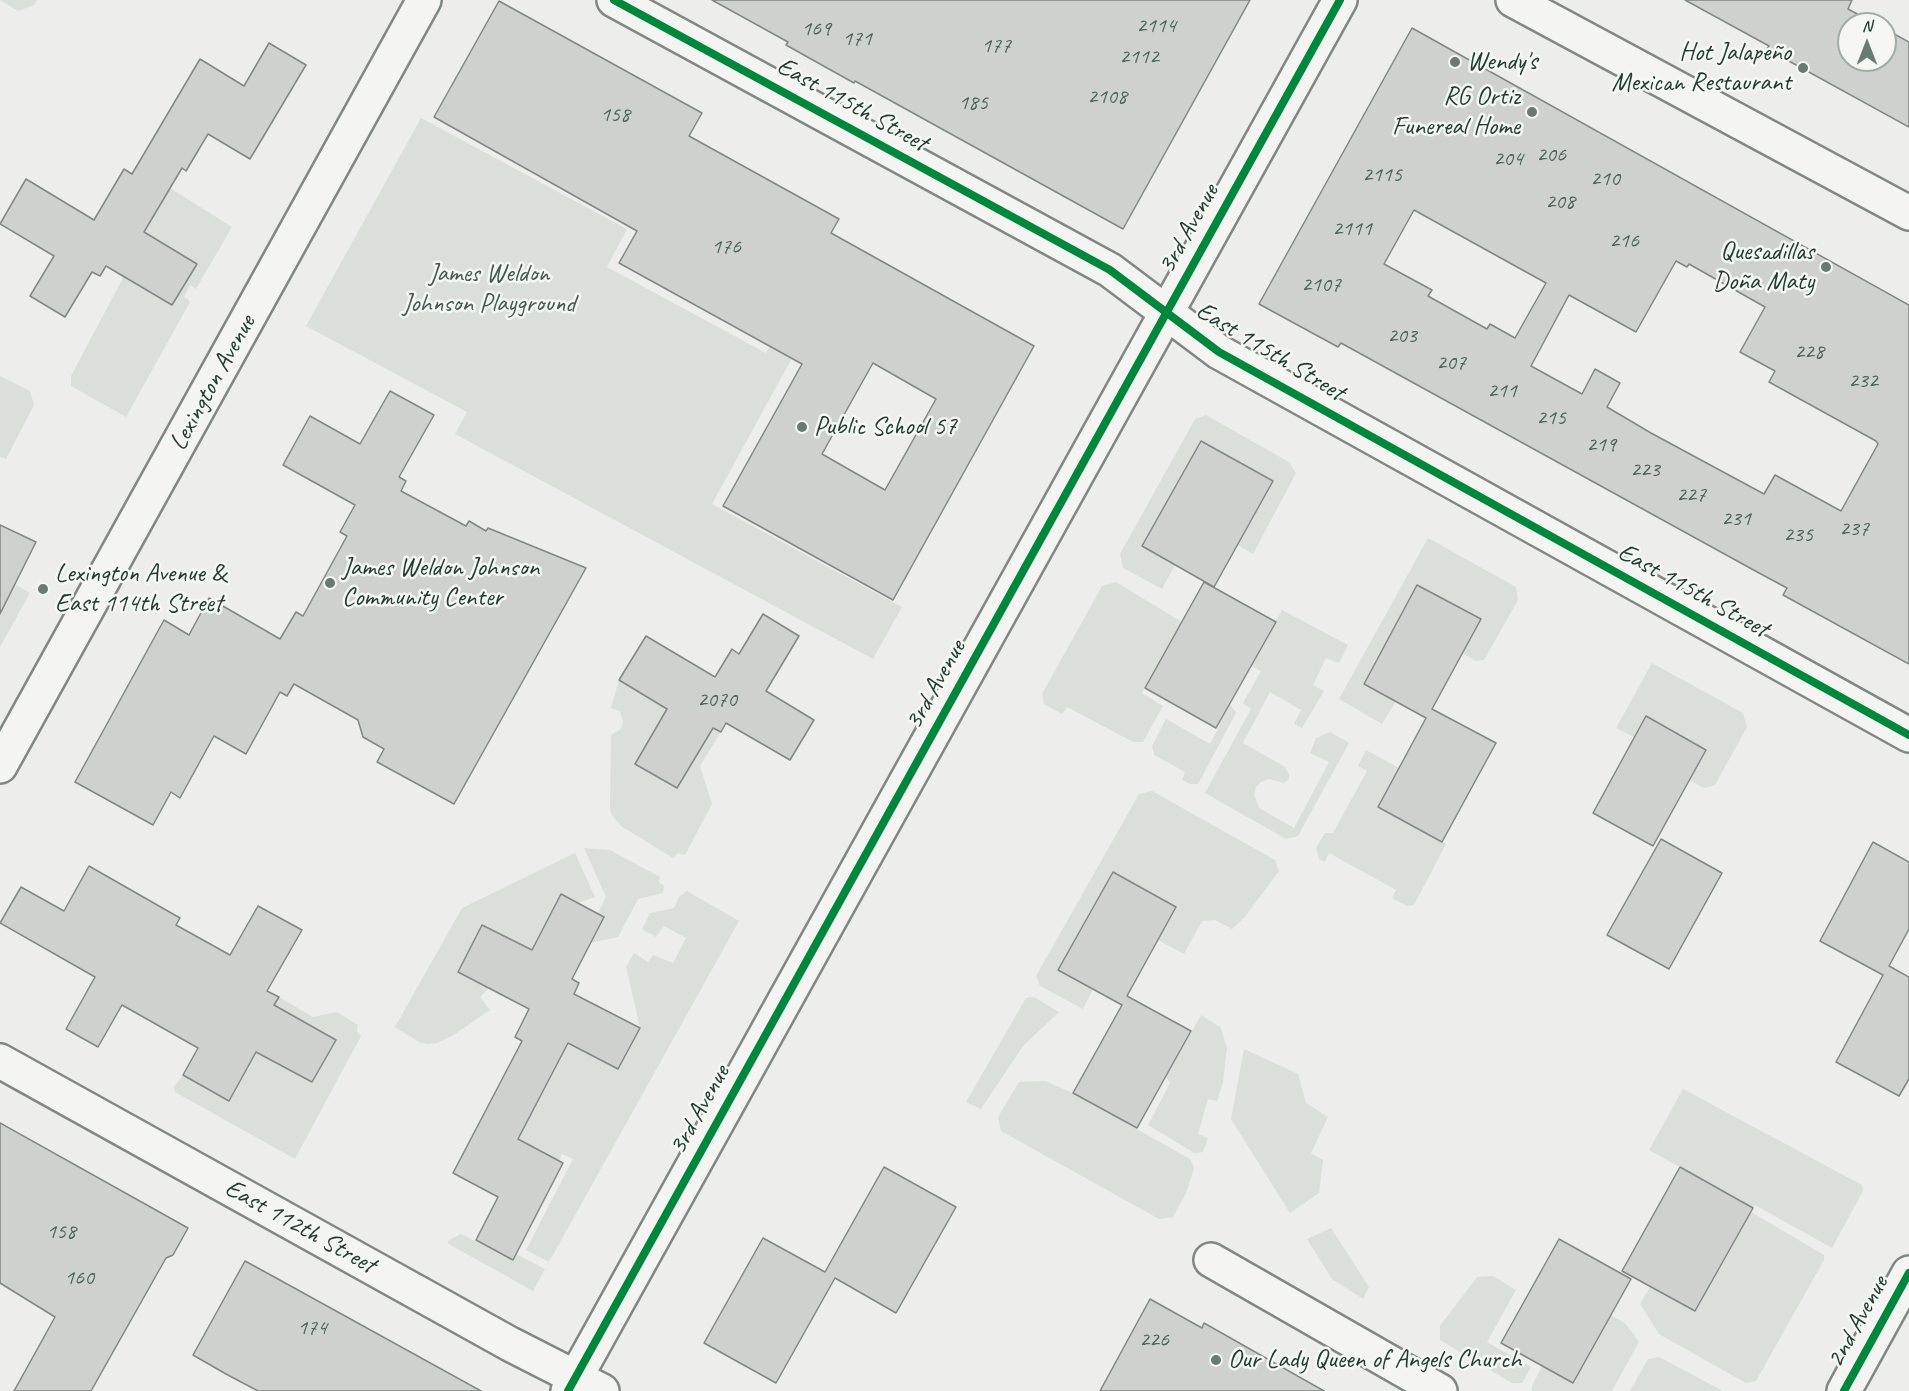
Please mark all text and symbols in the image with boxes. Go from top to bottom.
north arrow [1837,12,1897,72]
house number: 2114 [1136,13,1176,39]
house number: 169 [801,16,831,42]
text: N [1862,16,1872,36]
house number: 171 [842,26,872,52]
house number: 177 [981,33,1011,59]
place label: Hot Jalapeño Mexican Restaurant [1612,37,1791,98]
house number: 2112 [1119,44,1159,70]
place label: Wendy's [1467,46,1537,78]
street label: East 115th Street [771,51,933,159]
marker: Wendy's [1448,55,1462,69]
marker: Hot Jalapeño Mexican Restaurant [1796,61,1810,75]
place label: RG Ortiz Funereal Home [1392,81,1520,142]
house number: 2108 [1087,84,1127,110]
house number: 185 [958,90,988,116]
house number: 158 [600,102,630,128]
marker: RG Ortiz Funereal Home [1525,105,1539,119]
house number: 206 [1536,142,1566,168]
house number: 204 [1493,146,1523,172]
house number: 2115 [1362,162,1402,188]
house number: 210 [1590,166,1620,192]
street label: 3rd Avenue [1152,179,1226,279]
house number: 208 [1545,189,1575,215]
house number: 2111 [1332,216,1372,242]
house number: 216 [1609,228,1639,254]
house number: 176 [711,234,741,260]
place label: Quesadillas Doña Maty [1713,236,1814,298]
park label: James Weldon Johnson Playground [403,258,575,320]
marker: Quesadillas Doña Maty [1819,260,1833,274]
house number: 2107 [1301,272,1341,298]
street label: East 115th Street [1190,296,1350,408]
street label: Lexington Avenue [163,310,263,456]
house number: 203 [1387,323,1417,349]
house number: 228 [1794,339,1824,365]
house number: 207 [1436,350,1466,376]
house number: 232 [1848,368,1878,394]
house number: 211 [1487,378,1517,404]
house number: 215 [1536,405,1566,431]
place label: Public School 57 [814,411,957,443]
marker: Public School 57 [795,420,809,434]
house number: 219 [1586,432,1616,458]
house number: 223 [1630,457,1660,483]
house number: 227 [1676,482,1706,508]
house number: 231 [1721,506,1751,532]
house number: 237 [1839,516,1869,542]
house number: 235 [1783,522,1813,548]
street label: East 115th Street [1612,537,1774,645]
place label: James Weldon Johnson Community Center [342,552,539,614]
place label: Lexington Avenue & East 114th Street [55,558,226,620]
marker: James Weldon Johnson Community Center [323,576,337,590]
marker: Lexington Avenue & East 114th Street [36,582,50,596]
street label: 3rd Avenue [899,635,973,735]
house number: 2070 [697,687,737,713]
street label: 3rd Avenue [663,1060,737,1160]
street label: East 112th Street [219,1173,381,1281]
house number: 158 [46,1219,76,1245]
house number: 160 [64,1265,94,1291]
street label: 2nd Avenue [1820,1271,1896,1373]
house number: 174 [297,1315,327,1341]
house number: 226 [1139,1327,1169,1353]
place label: Our Lady Queen of Angels Church [1228,1344,1521,1376]
marker: Our Lady Queen of Angels Church [1209,1353,1223,1367]

